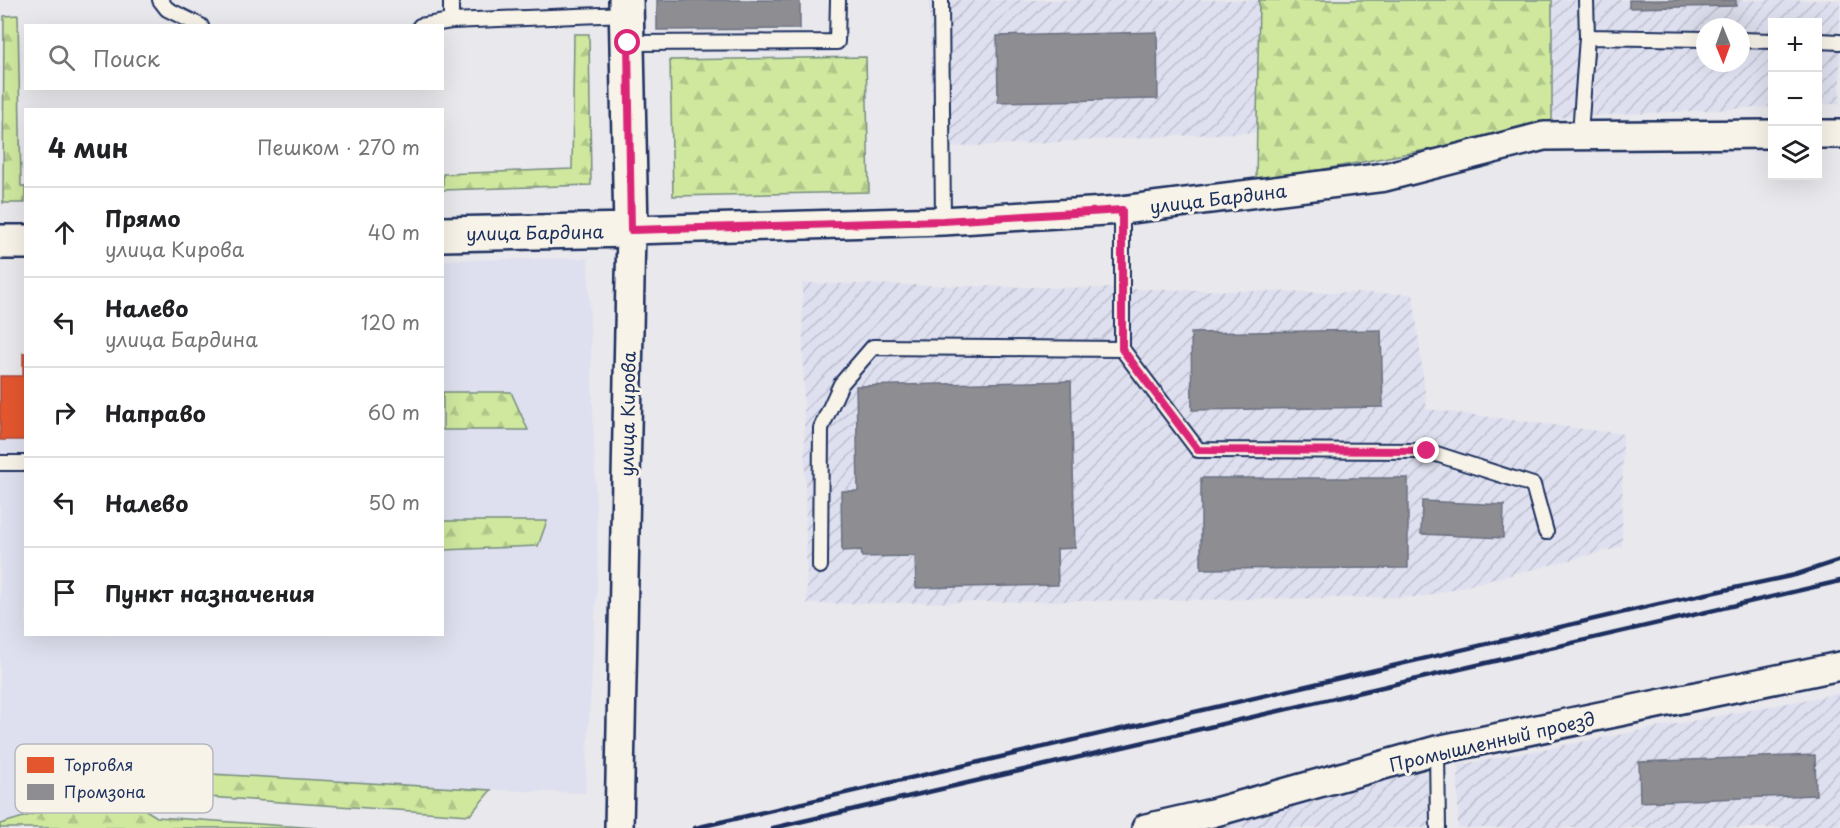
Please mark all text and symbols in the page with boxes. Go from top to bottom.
north arrow [1696,18,1750,72]
map controls [1768,18,1822,180]
button: + [1768,18,1822,72]
search box [24,24,444,90]
route start [614,29,640,55]
icon: search [45,41,78,74]
text: Поиск [93,41,160,74]
button: − [1768,72,1822,126]
button: layers [1768,126,1822,180]
text: 4 мин [48,128,129,167]
text: Пешком · 270 m [257,132,420,162]
street label: улица Бардина [1148,176,1289,220]
text: Прямо [105,201,180,234]
icon: ahead [48,216,81,249]
text: 40 m [368,217,420,247]
street label: улица Бардина [466,217,605,247]
text: улица Кирова [105,234,244,264]
text: Налево [105,291,188,324]
icon: left [48,306,81,339]
text: 120 m [361,307,420,337]
text: улица Бардина [105,324,258,354]
street label: улица Кирова [612,350,642,477]
icon: right [48,396,81,429]
text: Направо [105,396,206,429]
text: 60 m [368,397,420,427]
route end [1413,437,1439,463]
icon: left [48,486,81,519]
text: Налево [105,486,188,519]
text: 50 m [368,487,420,517]
icon: arrive [48,576,81,609]
text: Пункт назначения [105,576,315,609]
street label: Промышленный проезд [1386,704,1598,778]
legend [15,744,213,813]
text: Торговля [64,752,133,776]
text: Промзона [64,779,145,803]

